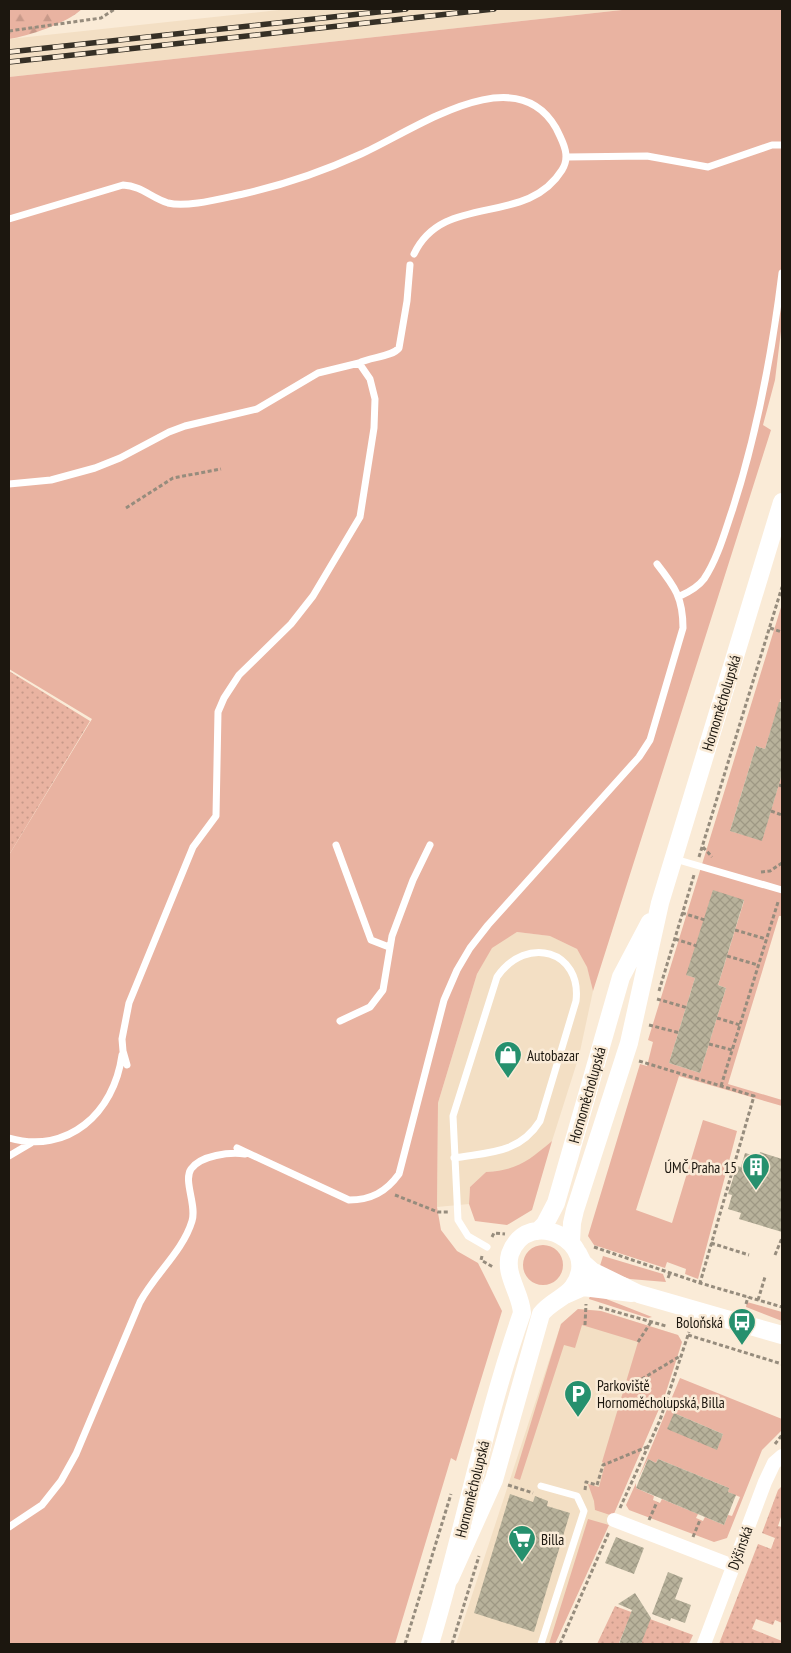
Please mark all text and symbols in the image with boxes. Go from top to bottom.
street label: Hornoměcholupská [697,653,745,753]
shop icon: Autobazar [493,1040,523,1079]
street label: Hornoměcholupská [564,1045,610,1145]
place label: Autobazar [527,1046,580,1065]
building icon: ÚMČ Praha 15 [741,1152,771,1191]
place label: ÚMČ Praha 15 [664,1158,737,1177]
bus stop icon: Boloňská [727,1307,757,1346]
place label: Boloňská [676,1313,723,1332]
place label: Parkoviště Hornoměcholupská, Billa [597,1376,725,1412]
parking icon: Parkoviště Hornoměcholupská, Billa [563,1379,593,1418]
street label: Hornoměcholupská [451,1438,493,1540]
supermarket icon: Billa [507,1524,537,1563]
street label: Dýšinská [723,1524,757,1572]
place label: Billa [541,1530,564,1549]

